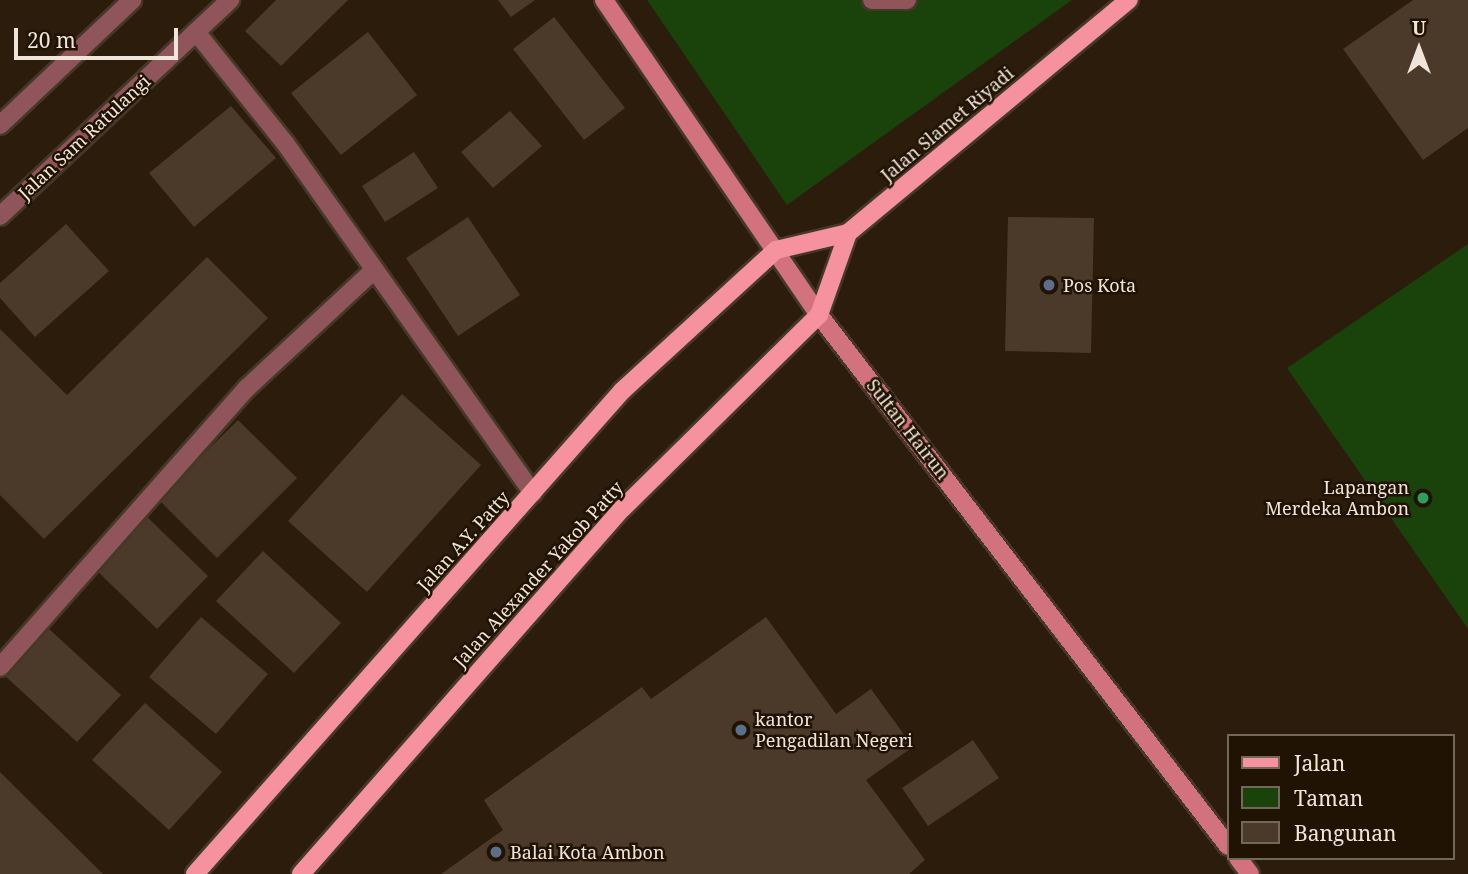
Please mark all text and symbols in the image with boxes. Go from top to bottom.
scale bar [18,14,182,58]
north arrow [1384,14,1454,84]
text: U [1412,15,1426,41]
text: 20 m [27,26,76,54]
street label: Jalan Slamet Riyadi [876,62,1018,186]
street label: Jalan Sam Ratulangi [13,70,155,204]
place label: Pos Kota [1063,274,1136,296]
marker: Pos Kota [1041,277,1057,293]
street label: Sultan Hairun [862,375,954,483]
street label: Jalan Alexander Yakob Patty [449,477,627,671]
place label: Lapangan Merdeka Ambon [1265,477,1409,520]
street label: Jalan A.Y. Patty [412,487,514,595]
marker: Lapangan Merdeka Ambon [1415,490,1431,506]
place label: kantor Pengadilan Negeri [755,709,913,752]
marker: kantor Pengadilan Negeri [733,722,749,738]
legend [1226,734,1454,860]
text: Jalan [1294,749,1345,777]
text: Taman [1294,784,1363,812]
text: Bangunan [1294,819,1397,847]
place label: Balai Kota Ambon [510,841,665,863]
marker: Balai Kota Ambon [488,844,504,860]

